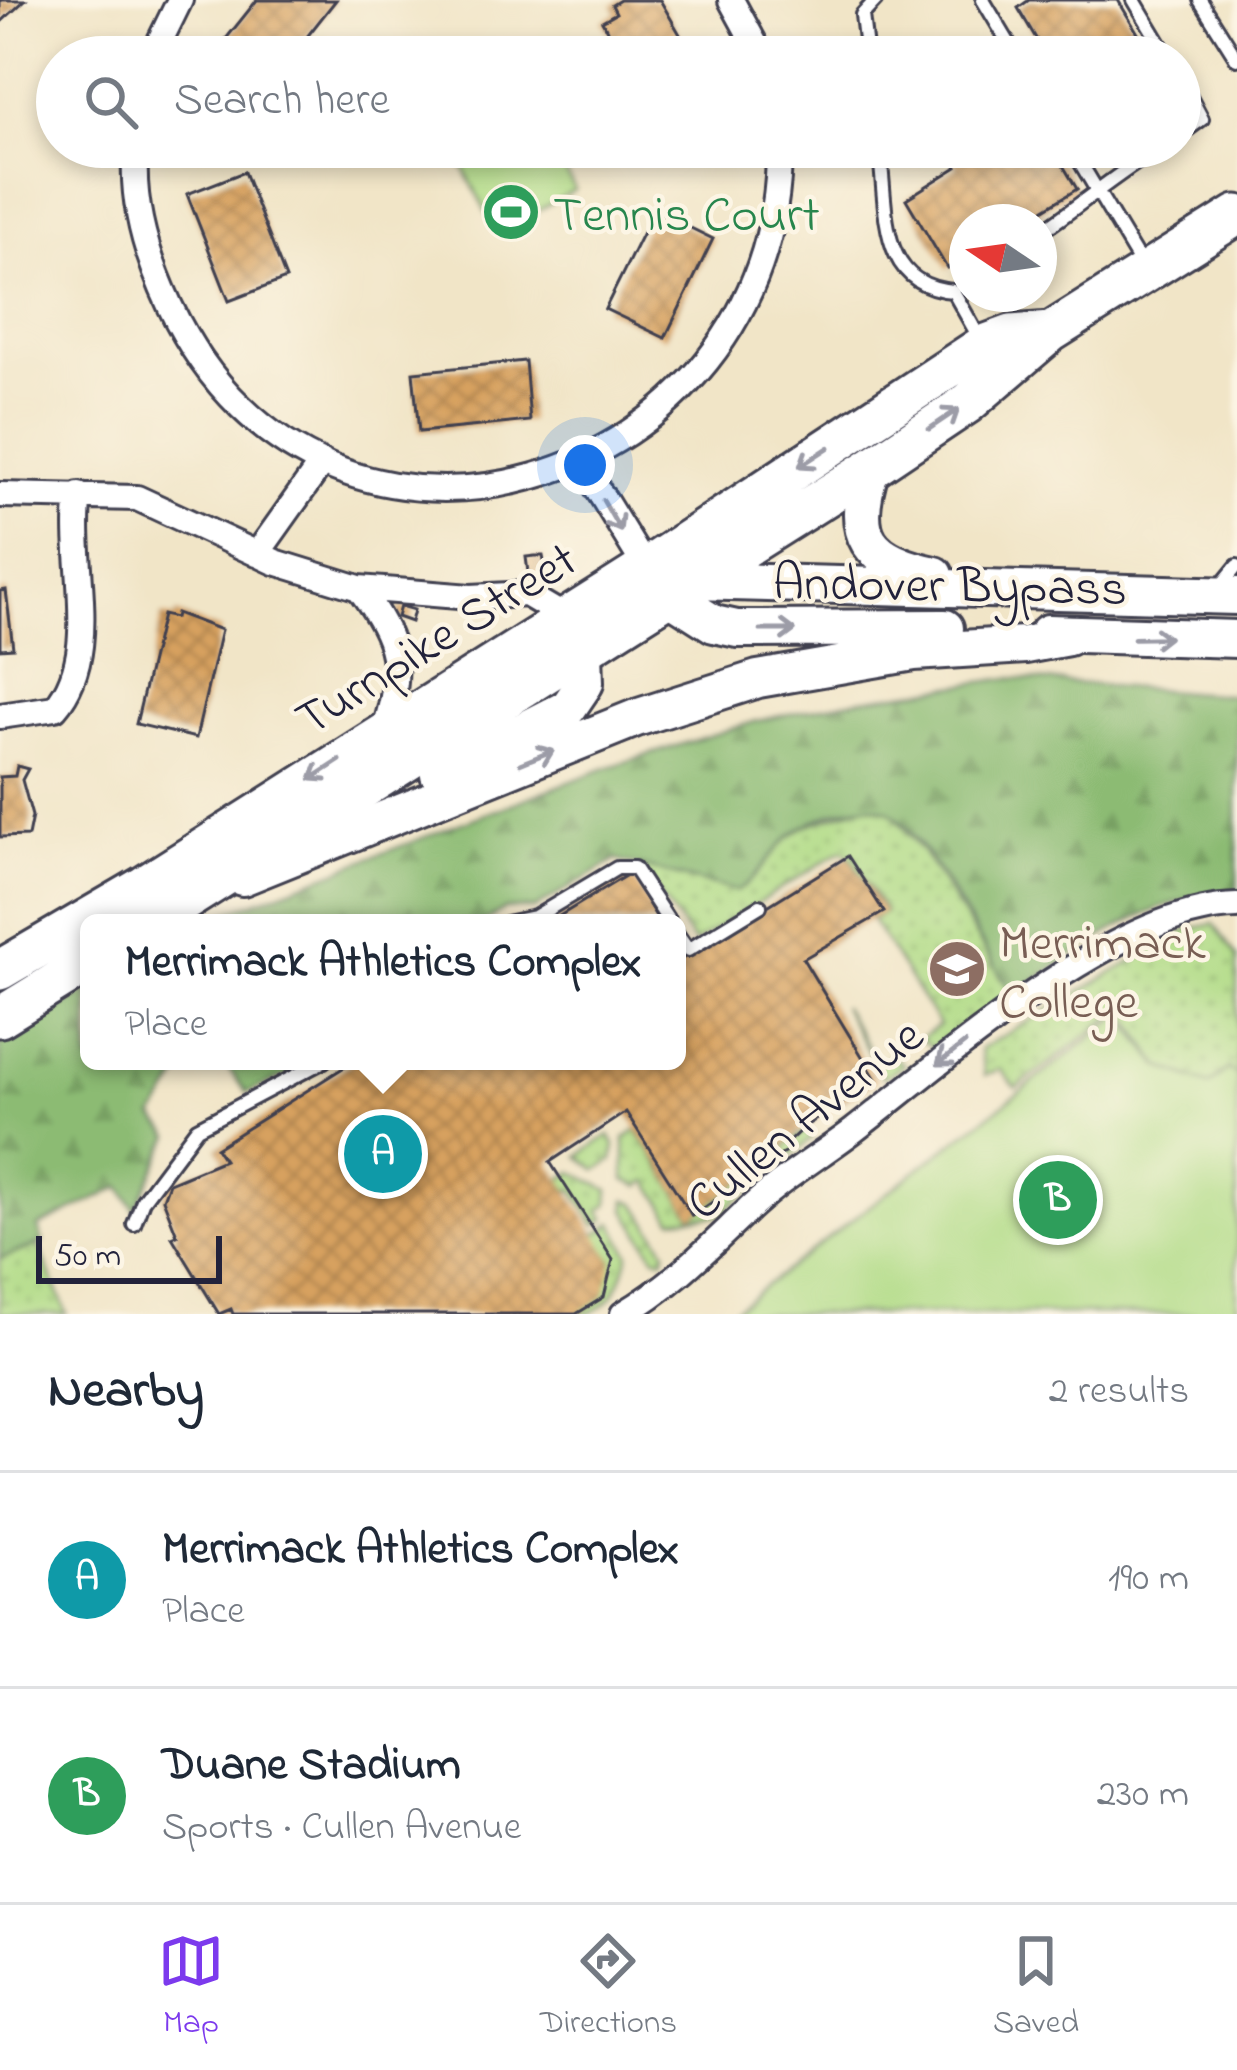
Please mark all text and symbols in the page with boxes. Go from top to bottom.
search box [36,36,1201,168]
icon: search [78,69,144,135]
text: Search here [174,69,390,135]
place label: Tennis Court [553,180,820,255]
sports icon: Tennis Court [480,181,542,243]
north arrow [949,204,1057,312]
one-way arrow [927,406,961,431]
your location [555,435,615,495]
one-way arrow [798,445,832,470]
one-way arrow [601,498,624,533]
street label: Turnpike Street [283,525,593,758]
street label: Andover Bypass [772,548,1128,629]
one-way arrow [758,619,797,641]
one-way arrow [1132,627,1171,649]
one-way arrow [517,745,554,766]
one-way arrow [309,758,343,783]
place label: Merrimack College [999,908,1206,1042]
popup [80,914,686,1070]
text: Merrimack Athletics Complex [125,931,641,997]
school or university icon: Merrimack College [926,938,988,1000]
text: Place [125,997,207,1054]
street label: Cullen Avenue [671,1002,942,1241]
one-way arrow [935,1040,967,1067]
pin: A [344,1109,422,1199]
pin: B [1019,1155,1097,1245]
scale bar [36,1230,222,1283]
text: 50 m [54,1233,121,1281]
text: Nearby [48,1355,204,1430]
text: 2 results [1049,1364,1189,1421]
text: Merrimack Athletics Complex [162,1518,679,1584]
text: A [75,1551,99,1608]
text: 190 m [1108,1551,1189,1608]
text: Place [162,1584,245,1641]
text: Duane Stadium [162,1734,461,1800]
text: B [74,1767,100,1824]
text: 230 m [1097,1767,1189,1824]
text: Sports · Cullen Avenue [162,1800,521,1857]
tab: Map [158,1928,224,2048]
tab: Directions [540,1928,677,2048]
tab: Saved [993,1928,1079,2048]

